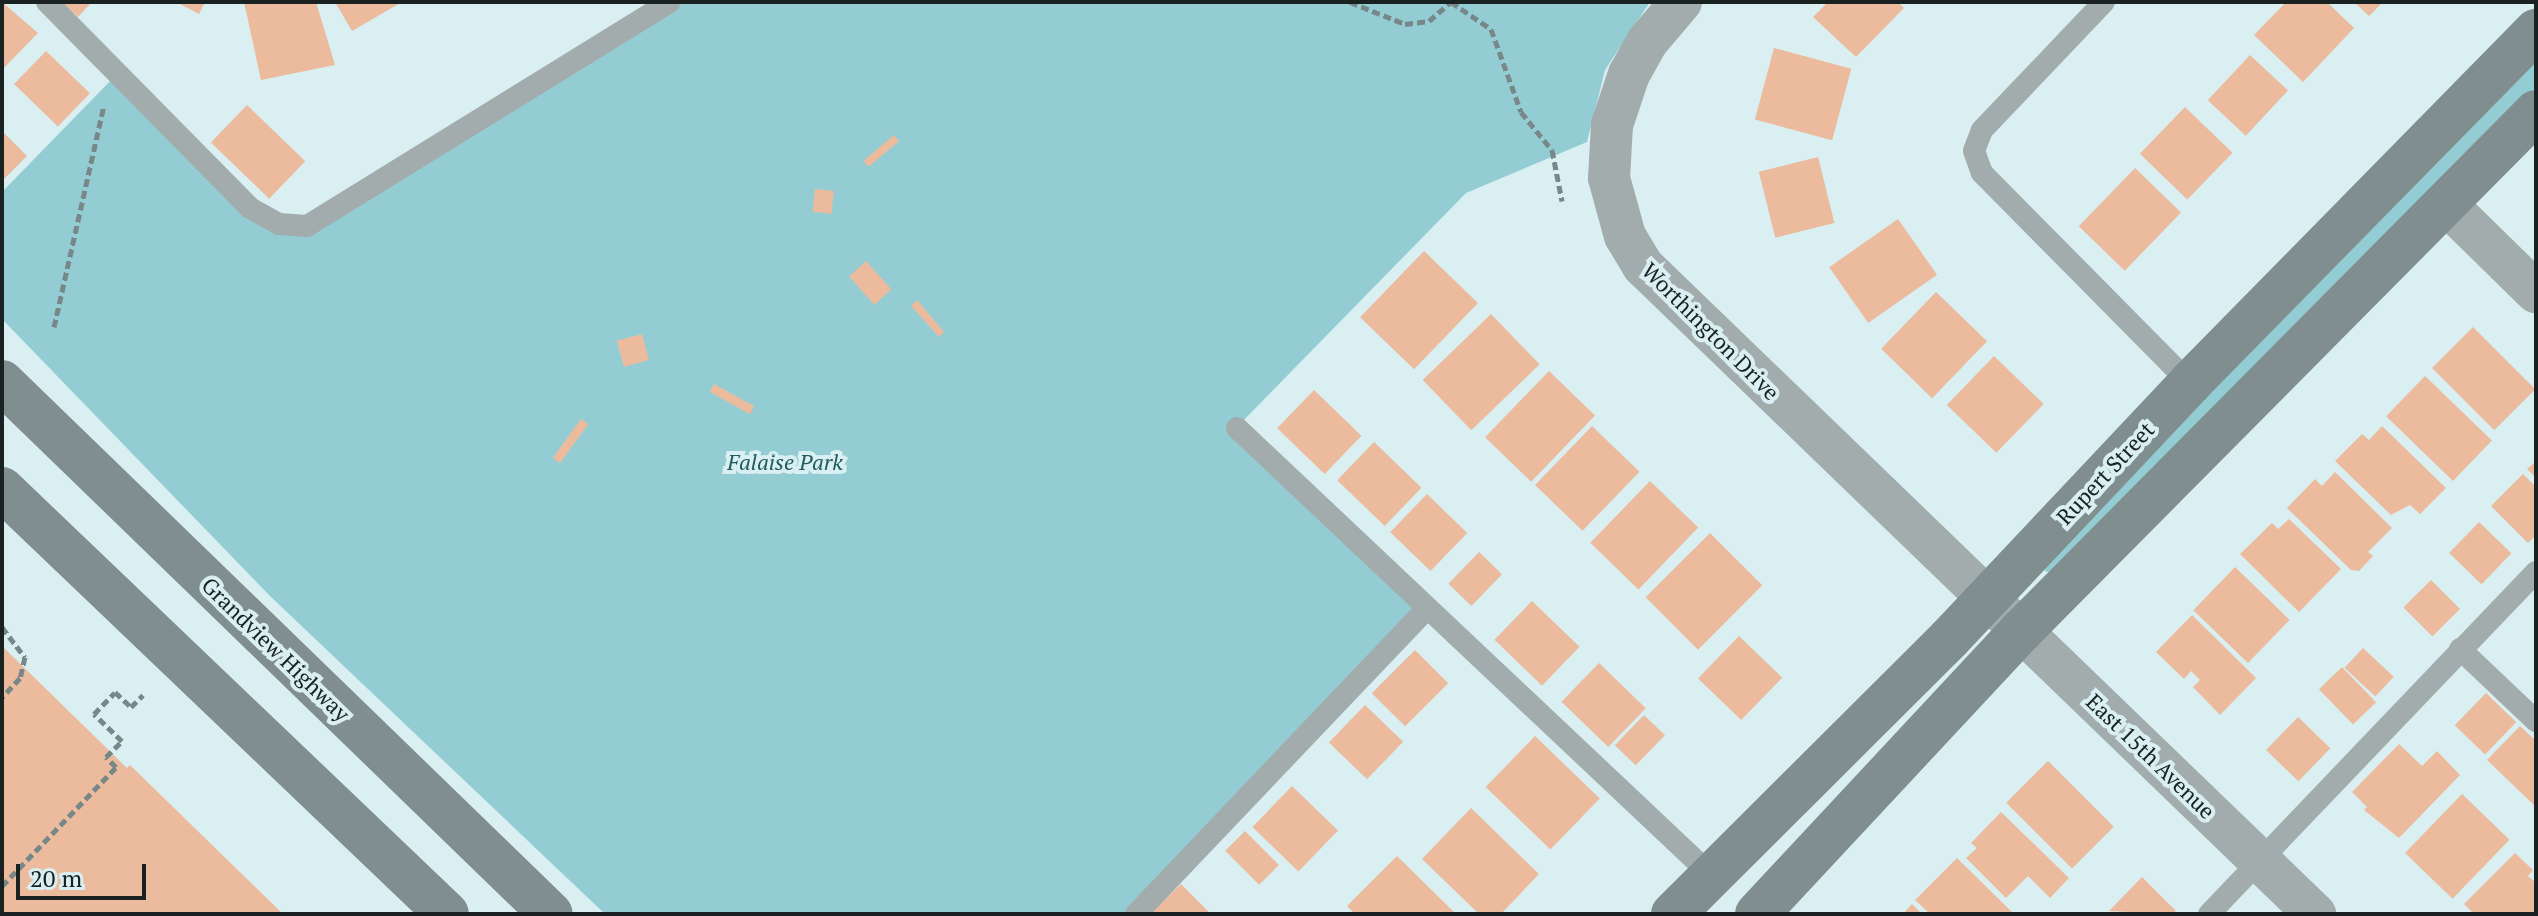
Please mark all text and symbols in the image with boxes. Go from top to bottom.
street label: Worthington Drive [1637,257,1785,405]
street label: Rupert Street [2051,416,2159,530]
park label: Falaise Park [727,449,843,475]
street label: Grandview Highway [197,572,355,726]
street label: East 15th Avenue [2081,688,2221,824]
scale bar [20,848,150,898]
text: 20 m [30,862,82,894]

